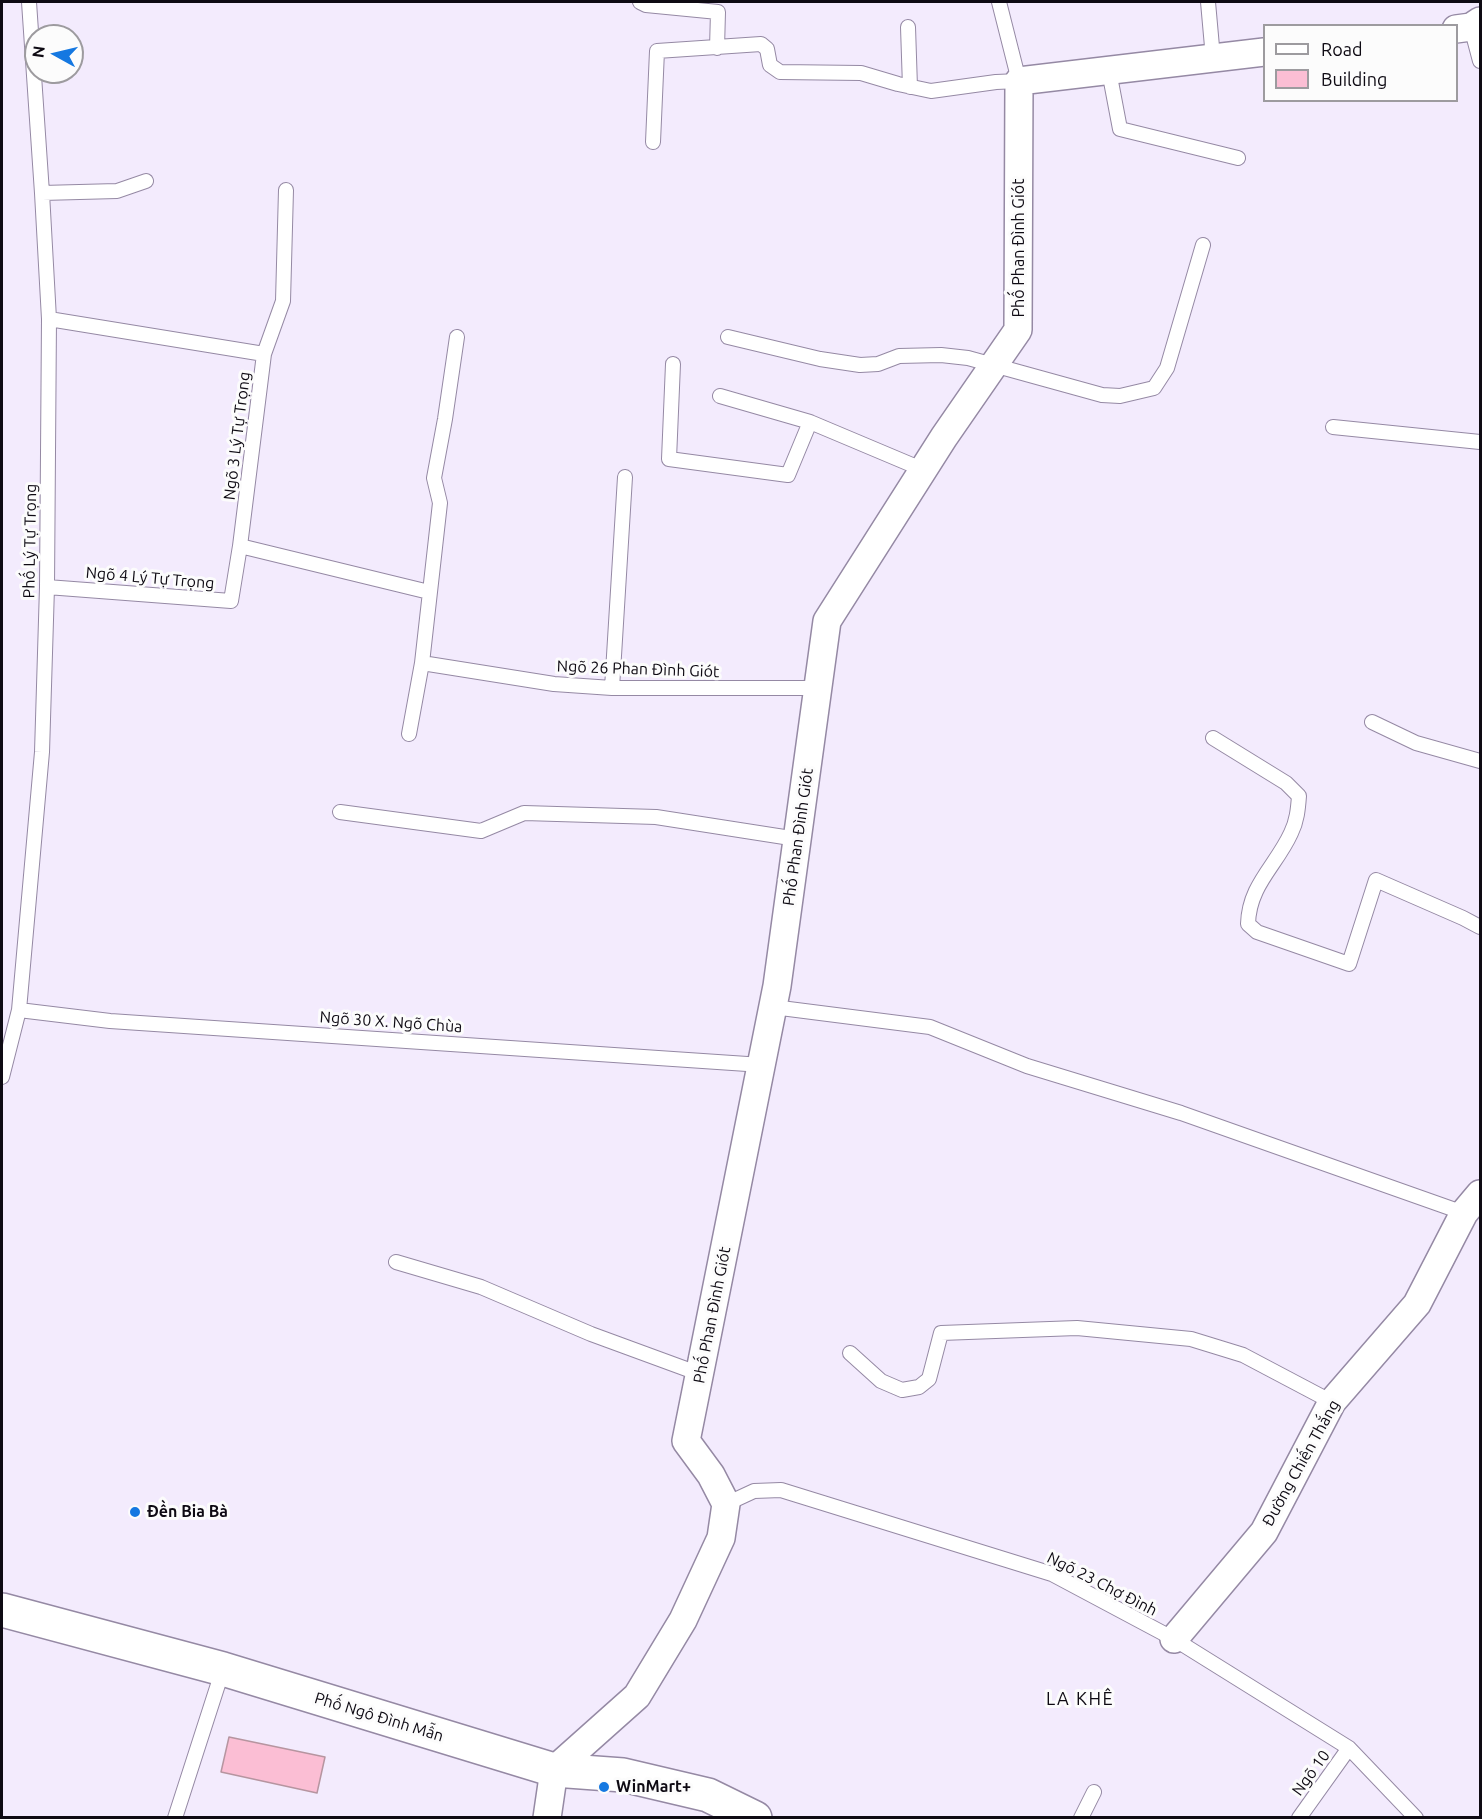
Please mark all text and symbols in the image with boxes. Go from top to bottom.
north arrow [24,24,84,84]
legend [1263,24,1458,102]
text: Road [1321,39,1363,59]
text: N [28,45,48,59]
text: Building [1321,69,1387,89]
street label: Phố Phan Đình Giót [1009,179,1029,317]
street label: Ngõ 3 Lý Tự Trọng [220,371,254,501]
street label: Phố Lý Tự Trọng [19,484,41,598]
street label: Ngõ 4 Lý Tự Trọng [85,563,215,593]
street label: Ngõ 26 Phan Đình Giót [556,657,720,681]
street label: Phố Phan Đình Giót [779,767,817,907]
street label: Ngõ 30 X. Ngõ Chùa [319,1007,463,1037]
street label: Phố Phan Đình Giót [689,1245,735,1385]
street label: Đường Chiến Thắng [1258,1396,1344,1530]
place label: Đền Bia Bà [147,1502,228,1522]
marker: Đền Bia Bà [128,1505,142,1519]
street label: Ngõ 23 Chợ Đình [1044,1548,1160,1620]
street label: Phố Ngô Đình Mẫn [312,1688,446,1746]
district label: LA KHÊ [1046,1688,1114,1710]
street label: Ngõ 10 [1288,1746,1334,1800]
place label: WinMart+ [616,1777,691,1797]
marker: WinMart+ [597,1780,611,1794]

